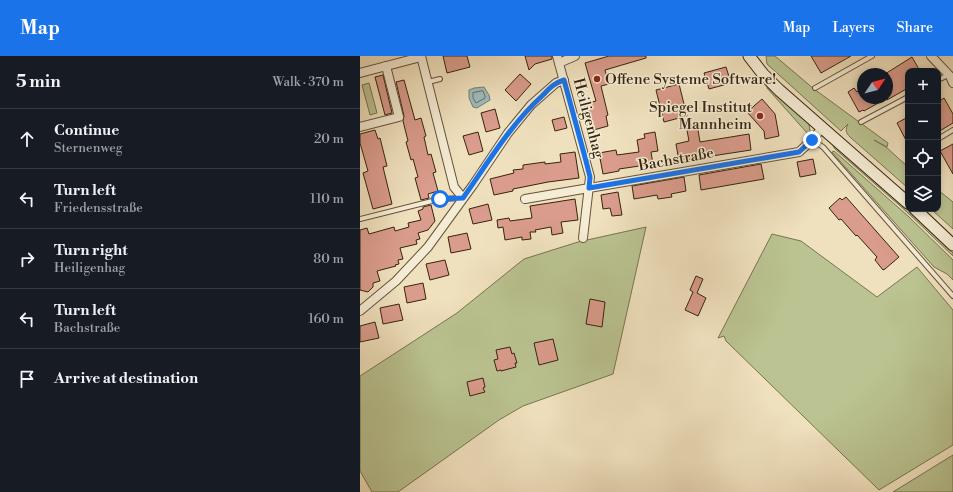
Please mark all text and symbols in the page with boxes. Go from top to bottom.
text: Map [20,16,60,40]
text: Map [783,19,810,37]
text: Layers [832,19,875,37]
text: Share [897,19,933,37]
north arrow [857,68,893,104]
map controls [905,68,941,212]
button: + [905,68,941,104]
place label: Offene Systeme Software! [605,70,776,89]
text: 5 min [16,71,61,93]
text: Walk · 370 m [272,74,344,90]
marker: Offene Systeme Software! [592,74,602,84]
street label: Heiligenhag [569,76,608,161]
place label: Spiegel Institut Mannheim [649,98,753,134]
button: − [905,104,941,140]
marker: Spiegel Institut Mannheim [755,111,765,121]
text: Continue [54,121,119,140]
icon: ahead [16,128,38,150]
text: 20 m [314,131,344,147]
route end [803,131,821,149]
text: Sternenweg [54,140,123,156]
button: locate [905,140,941,176]
street label: Bachstraße [636,143,715,176]
button: layers [905,176,941,212]
text: Turn left [54,181,116,200]
icon: left [16,188,38,210]
route start [431,190,449,208]
text: 110 m [310,191,344,207]
text: Friedensstraße [54,200,143,216]
text: Turn right [54,241,128,260]
icon: right [16,248,38,270]
text: 80 m [313,251,344,267]
text: Heiligenhag [54,260,125,276]
text: Turn left [54,301,116,320]
icon: left [16,308,38,330]
text: 160 m [308,311,344,327]
text: Bachstraße [54,320,120,336]
icon: arrive [16,368,38,390]
text: Arrive at destination [54,369,198,388]

